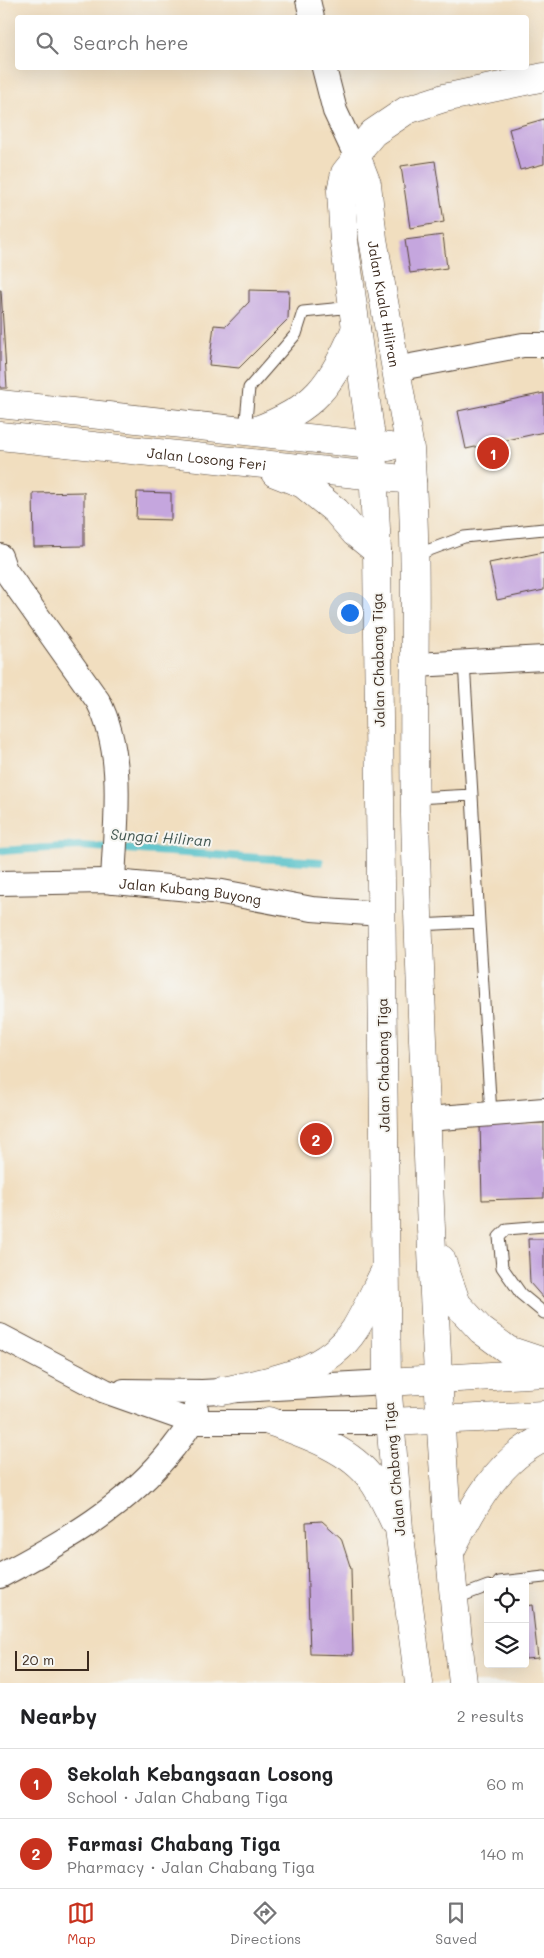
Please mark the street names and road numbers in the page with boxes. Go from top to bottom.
street label: Jalan Kuala Hiliran [364,239,405,369]
street label: Jalan Losong Feri [146,442,267,474]
street label: Jalan Chabang Tiga [367,593,389,727]
street label: Jalan Kubang Buyong [119,873,263,909]
street label: Jalan Chabang Tiga [372,998,394,1132]
street label: Jalan Chabang Tiga [379,1401,409,1537]

